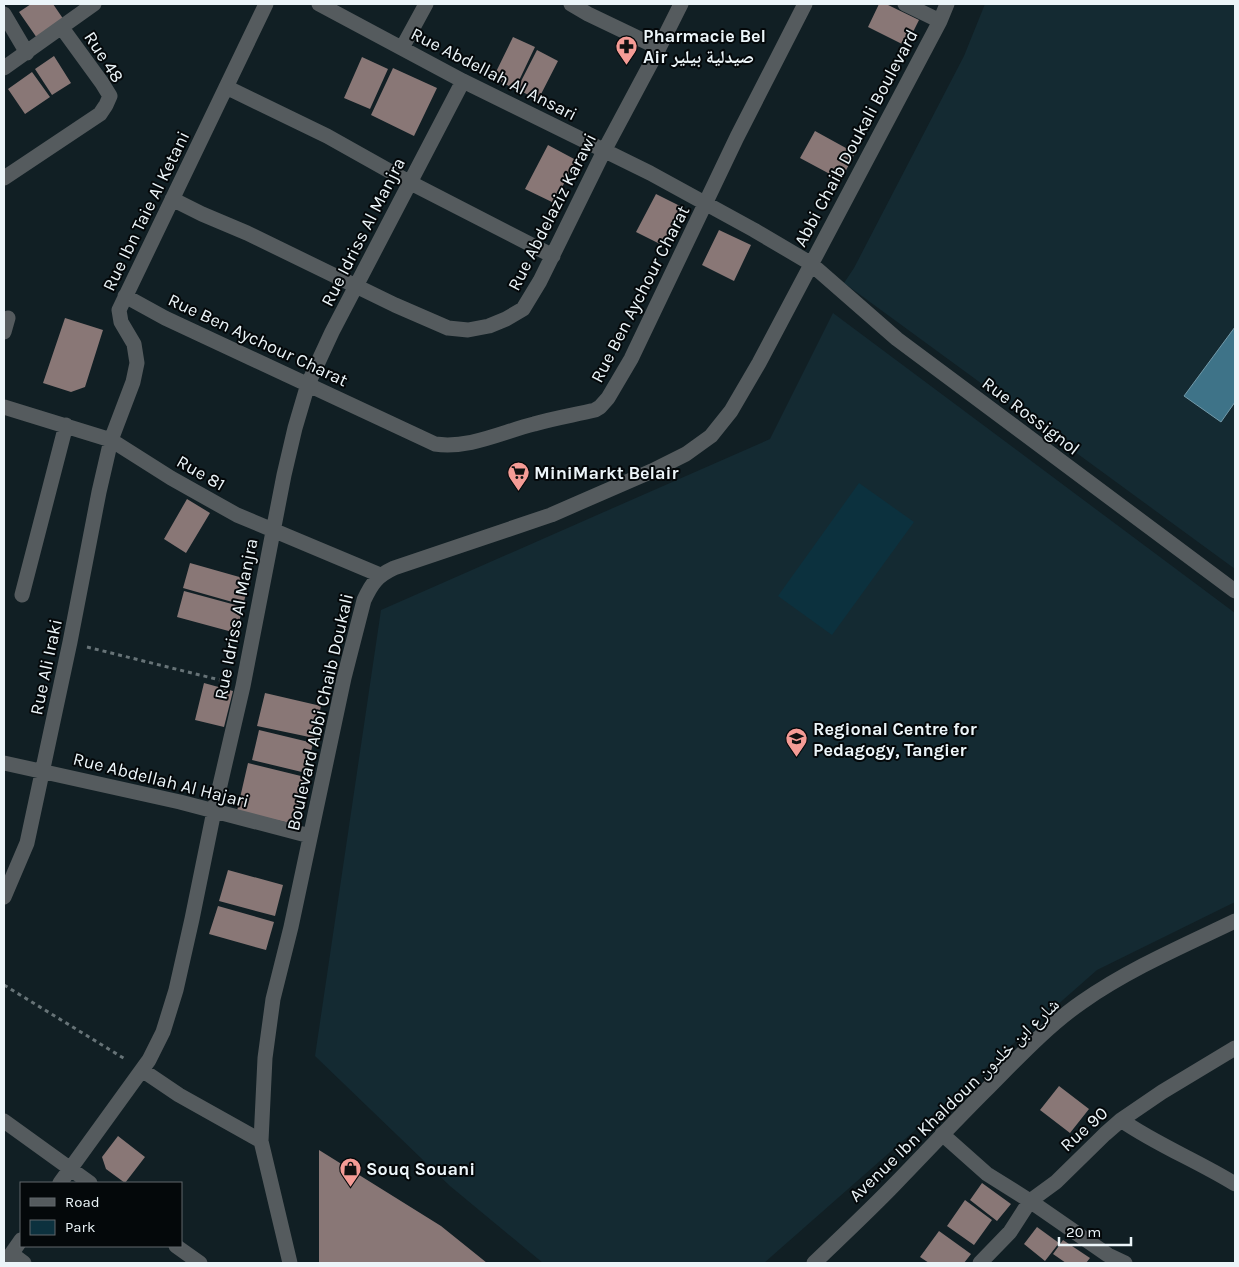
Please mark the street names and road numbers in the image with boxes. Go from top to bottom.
street label: Rue Abdellah Al Ansari [407,23,581,125]
street label: Abbi Chaib Doukali Boulevard [789,26,923,250]
street label: Rue 48 [79,27,129,87]
street label: Rue Ibn Taie Al Ketani [98,127,194,295]
street label: Rue Abdelaziz Karawi [503,130,601,294]
street label: Rue Idriss Al Manjra [316,154,410,310]
street label: Rue Ben Aychour Charat [586,202,694,386]
street label: Rue Ben Aychour Charat [165,289,352,391]
street label: Rue Rossignol [978,372,1084,460]
street label: Rue 81 [173,450,229,496]
street label: Rue Idriss Al Manjra [210,536,262,702]
street label: Boulevard Abbi Chaib Doukali [282,591,358,833]
street label: Rue Ali Iraki [25,617,67,717]
street label: Rue Abdellah Al Hajari [71,747,251,813]
street label: Avenue Ibn Khaldoun شارع ابن خلدون [844,994,1064,1206]
street label: Rue 90 [1056,1102,1112,1156]

